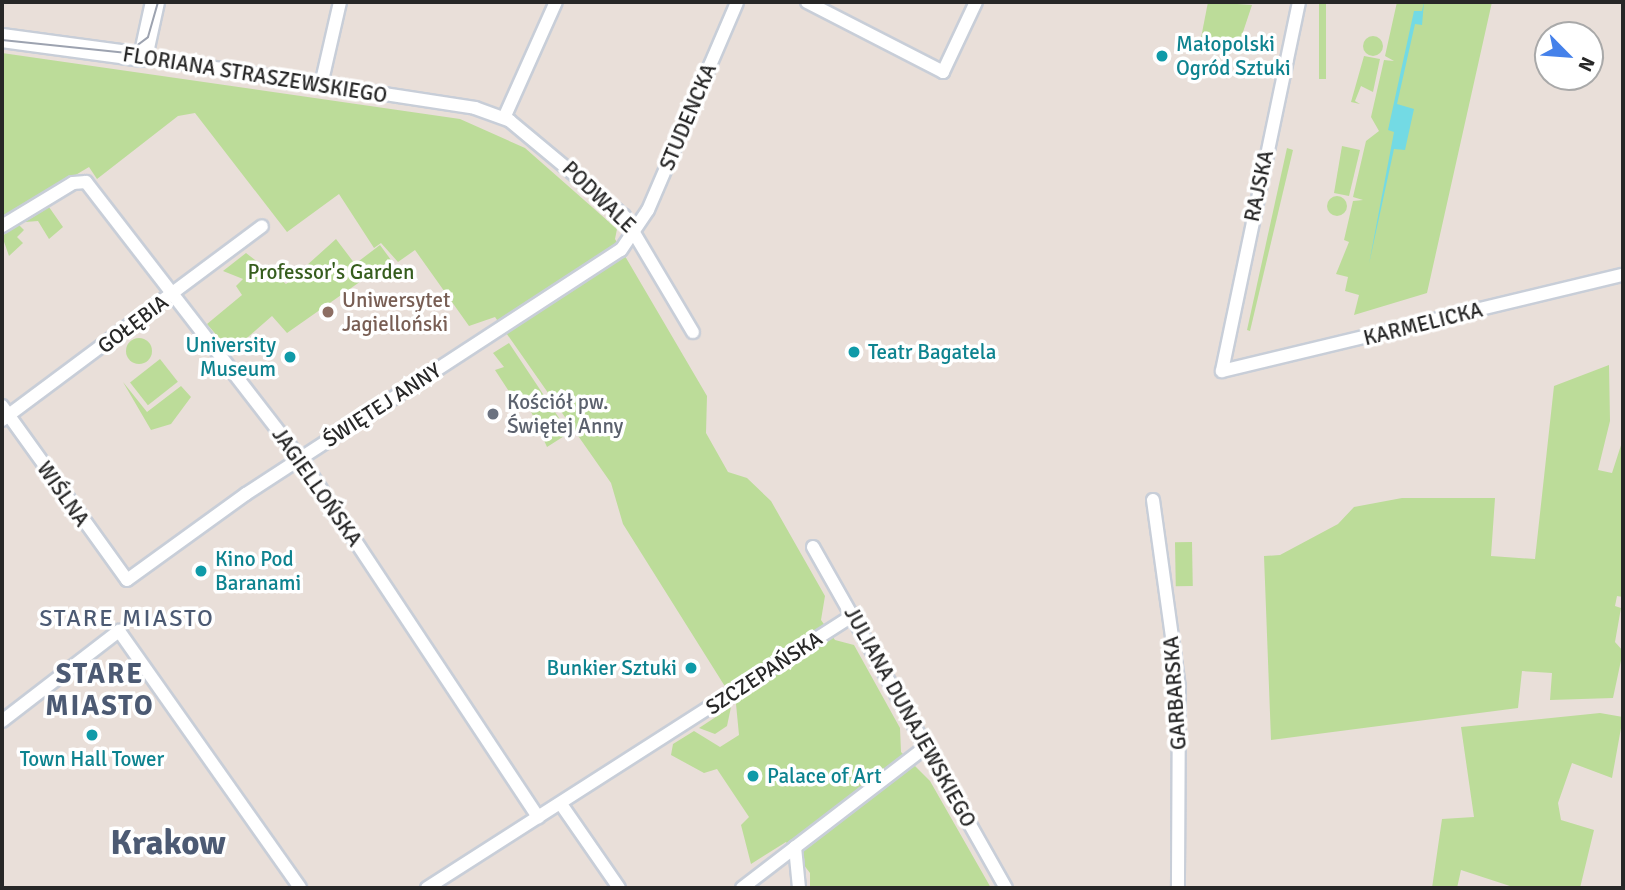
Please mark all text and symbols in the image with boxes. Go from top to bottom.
north arrow [1534,21,1604,91]
place label: Małopolski Ogród Sztuki [1176,31,1291,81]
street label: FLORIANA STRASZEWSKIEGO [121,42,389,108]
marker: Małopolski Ogród Sztuki [1154,48,1170,64]
text: N [1573,53,1600,75]
street label: STUDENCKA [654,60,722,174]
street label: RAJSKA [1239,148,1279,224]
street label: PODWALE [557,156,641,238]
park label: Professor's Garden [248,259,414,285]
place label: Uniwersytet Jagielloński [342,287,450,337]
street label: GOŁĘBIA [93,289,173,359]
street label: KARMELICKA [1361,297,1485,351]
marker: Uniwersytet Jagielloński [320,304,336,320]
place label: University Museum [185,332,276,382]
place label: Teatr Bagatela [868,339,997,365]
marker: Teatr Bagatela [846,344,862,360]
marker: University Museum [282,349,298,365]
street label: ŚWIĘTEJ ANNY [318,358,446,452]
place label: Kościół pw. Świętej Anny [507,389,623,439]
marker: Kościół pw. Świętej Anny [485,406,501,422]
street label: JAGIELLOŃSKA [267,423,367,551]
street label: WIŚLNA [32,457,94,531]
place label: Kino Pod Baranami [215,546,301,596]
marker: Kino Pod Baranami [193,563,209,579]
street label: JULIANA DUNAJEWSKIEGO [839,602,981,832]
district label: STARE MIASTO [41,605,213,633]
street label: SZCZEPAŃSKA [701,626,827,720]
street label: GARBARSKA [1158,635,1192,751]
place label: Bunkier Sztuki [547,655,677,681]
district label: STARE MIASTO [46,657,154,723]
marker: Bunkier Sztuki [683,660,699,676]
marker: Town Hall Tower [84,727,100,743]
place label: Town Hall Tower [20,746,164,772]
place label: Palace of Art [767,763,882,789]
marker: Palace of Art [745,768,761,784]
district label: Krakow [110,822,226,864]

